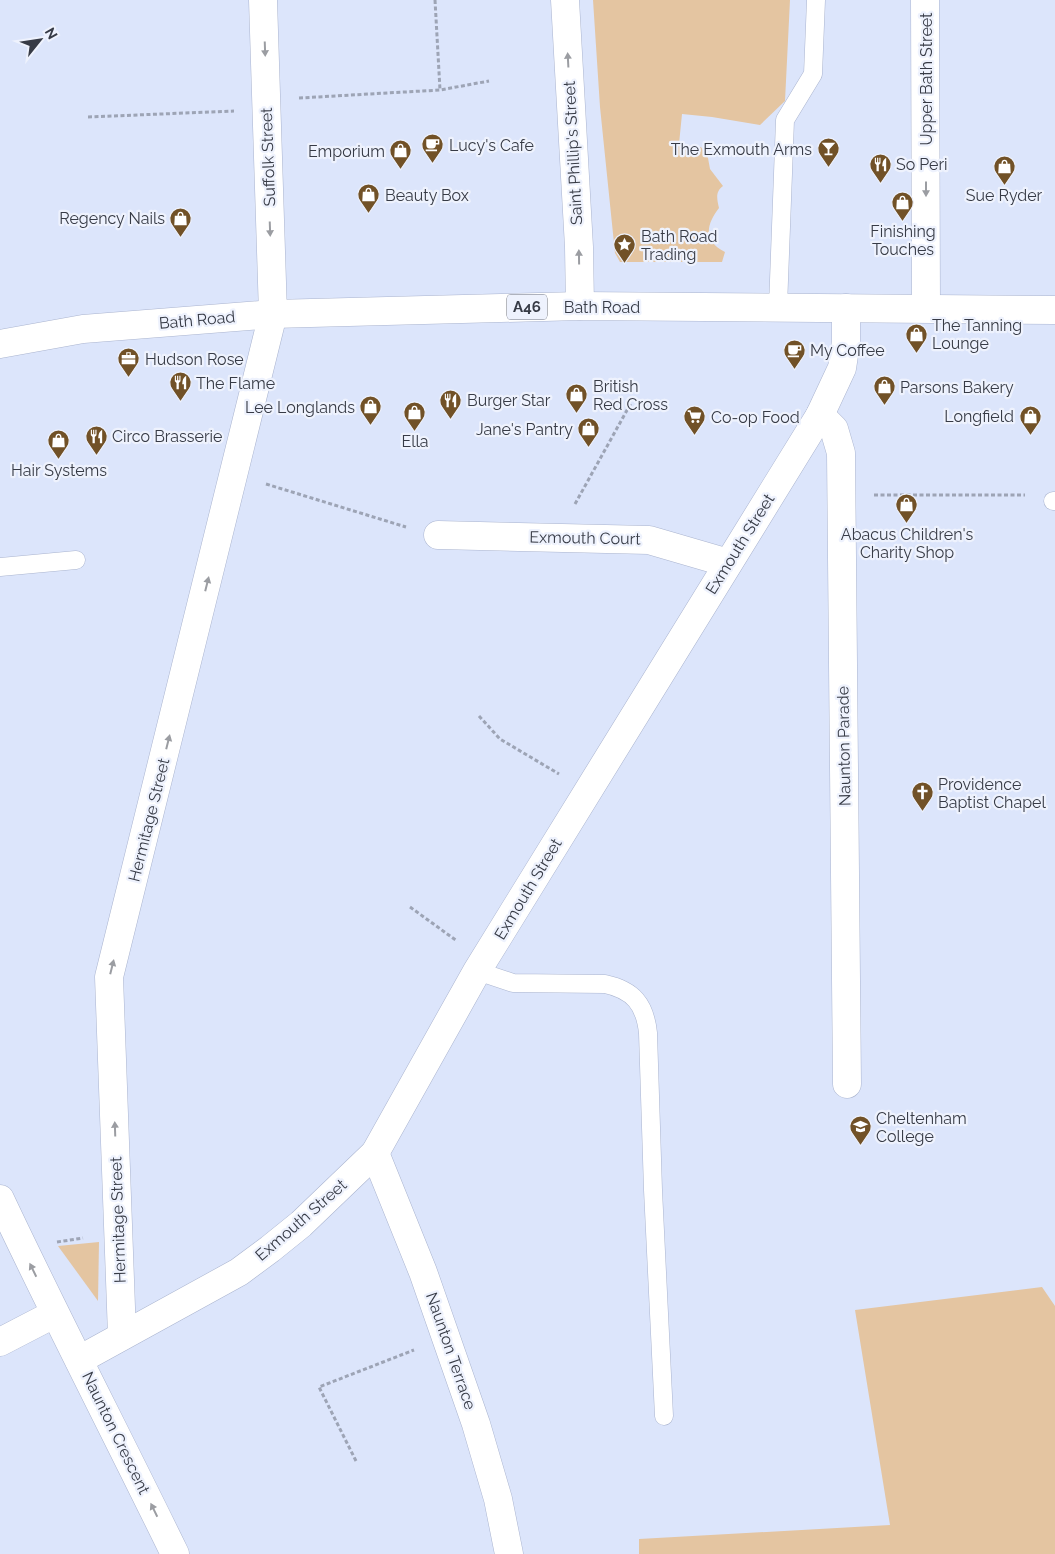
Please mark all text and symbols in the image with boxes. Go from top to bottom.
street label: Upper Bath Street [917,12,936,145]
north arrow [15,15,65,65]
text: N [42,25,61,42]
one-way arrow [261,41,269,57]
one-way arrow [563,52,571,68]
street label: Saint Phillip's Street [560,80,586,226]
street label: Suffolk Street [257,107,279,207]
cafe icon: Lucy's Cafe [421,133,445,164]
place label: Lucy's Cafe [449,136,534,155]
bar icon: The Exmouth Arms [816,137,840,168]
shop icon: Emporium [389,139,413,170]
place label: The Exmouth Arms [671,140,812,159]
place label: Emporium [308,142,385,161]
restaurant icon: So Peri [868,152,892,183]
shop icon: Sue Ryder [992,154,1016,185]
place label: So Peri [896,155,948,174]
one-way arrow [922,181,930,197]
shop icon: Beauty Box [357,183,381,214]
place label: Beauty Box [385,186,469,205]
place label: Sue Ryder [966,186,1043,205]
shop icon: Finishing Touches [891,190,915,221]
shop icon: Regency Nails [169,206,193,237]
place label: Regency Nails [59,209,165,228]
one-way arrow [267,221,275,237]
place label: Finishing Touches [870,222,936,259]
place label: Bath Road Trading [641,227,718,264]
place icon: Bath Road Trading [613,233,637,264]
one-way arrow [575,249,583,265]
road number: A46 [507,294,547,320]
street label: Bath Road [564,298,640,317]
street label: Bath Road [158,307,236,333]
place label: The Tanning Lounge [932,316,1022,353]
shop icon: The Tanning Lounge [904,322,928,353]
cafe icon: My Coffee [782,338,806,369]
place label: My Coffee [810,341,885,360]
office icon: Hudson Rose [117,347,141,378]
place label: Hudson Rose [145,350,244,369]
restaurant icon: The Flame [168,371,192,402]
place label: The Flame [196,374,275,393]
shop icon: Parsons Bakery [872,375,896,406]
place label: British Red Cross [593,377,668,414]
place label: Parsons Bakery [900,378,1014,397]
shop icon: British Red Cross [565,383,589,414]
restaurant icon: Burger Star [439,388,463,419]
place label: Burger Star [467,391,551,410]
shop icon: Lee Longlands [359,395,383,426]
place label: Lee Longlands [245,398,355,417]
shop icon: Ella [403,400,427,431]
shop icon: Longfield [1018,404,1042,435]
supermarket icon: Co-op Food [683,405,707,436]
place label: Longfield [944,407,1014,426]
place label: Co-op Food [711,408,800,427]
shop icon: Jane's Pantry [577,417,601,448]
place label: Jane's Pantry [476,420,573,439]
restaurant icon: Circo Brasserie [84,424,108,455]
place label: Circo Brasserie [112,427,222,446]
shop icon: Hair Systems [47,429,71,460]
place label: Ella [401,432,429,451]
place label: Hair Systems [11,461,107,480]
street label: Exmouth Street [702,490,779,598]
shop icon: Abacus Children's Charity Shop [895,493,919,524]
place label: Abacus Children's Charity Shop [841,525,973,562]
street label: Exmouth Court [529,528,641,548]
one-way arrow [203,576,211,591]
street label: Naunton Parade [833,686,855,806]
one-way arrow [164,734,172,749]
street label: Hermitage Street [124,756,174,884]
place label: Providence Baptist Chapel [938,775,1046,812]
church icon: Providence Baptist Chapel [910,781,934,812]
street label: Exmouth Street [490,834,566,943]
one-way arrow [108,960,116,975]
place label: Cheltenham College [876,1109,967,1146]
school or university icon: Cheltenham College [848,1115,872,1146]
one-way arrow [111,1121,119,1137]
street label: Hermitage Street [106,1156,130,1284]
street label: Exmouth Street [251,1175,351,1265]
one-way arrow [29,1263,37,1277]
street label: Naunton Terrace [422,1290,480,1412]
street label: Naunton Crescent [78,1369,154,1498]
one-way arrow [149,1503,157,1517]

